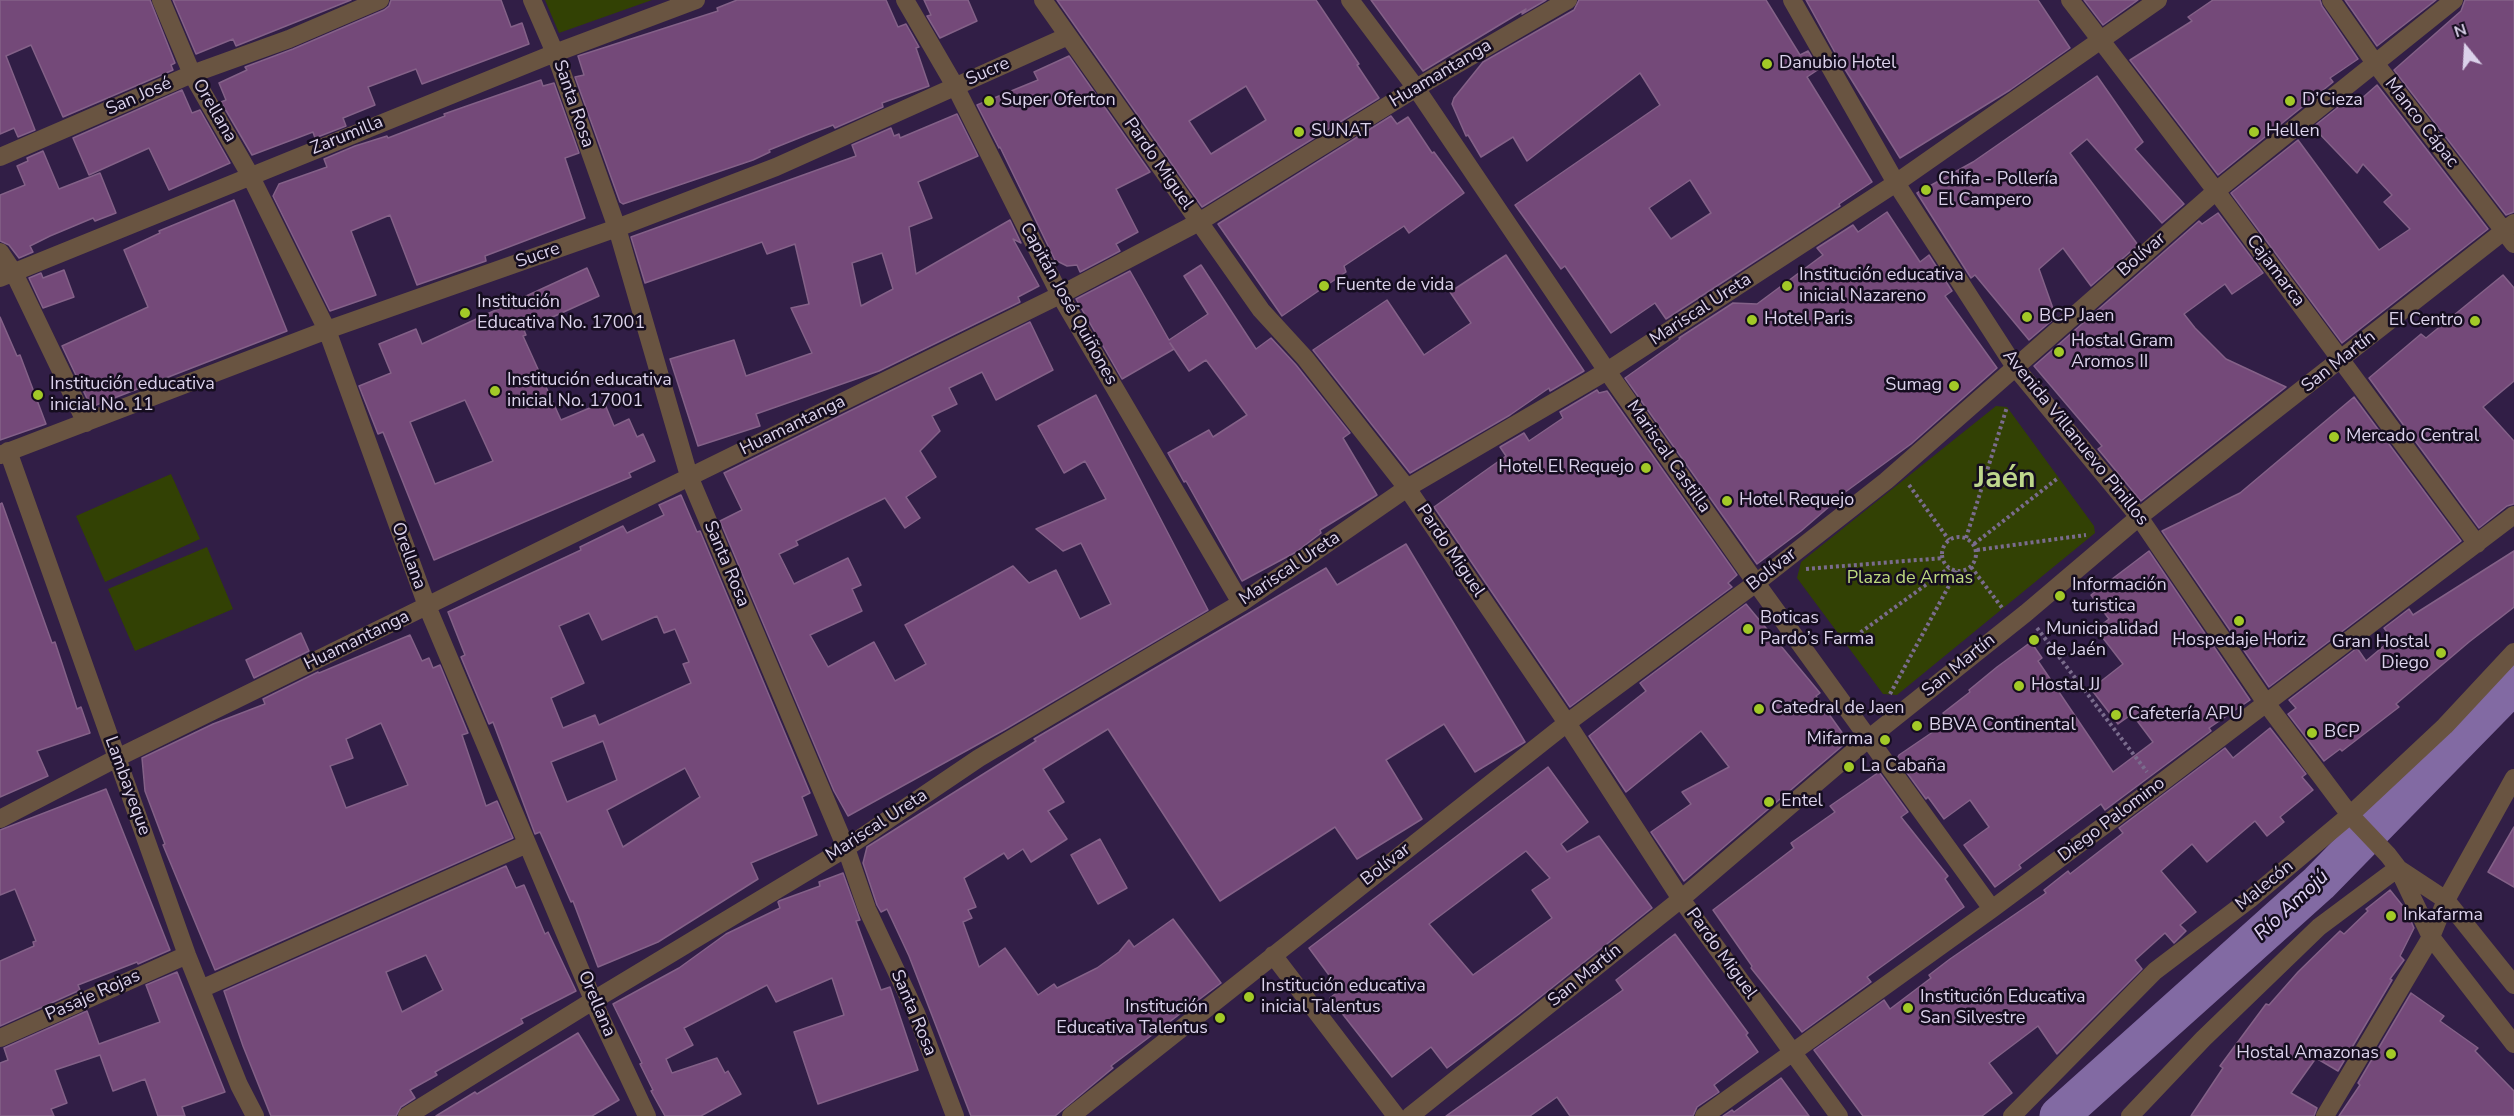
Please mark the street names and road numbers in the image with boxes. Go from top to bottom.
street label: Huamantanga [1386,35,1496,113]
street label: Sucre [963,53,1013,91]
street label: Santa Rosa [548,57,598,151]
street label: San José [103,73,175,121]
street label: Manco Cápac [2379,74,2463,172]
street label: Orellana [187,75,241,147]
street label: Zarumilla [308,112,386,160]
street label: Pardo Miguel [1118,114,1198,214]
street label: Capitán José Quiñones [1014,219,1122,389]
street label: Bolívar [2113,228,2171,282]
street label: Cajamarca [2241,231,2309,311]
street label: Sucre [513,238,563,274]
street label: Mariscal Ureta [1646,269,1756,351]
street label: San Martín [2298,326,2380,398]
street label: Avenida Villanuevo Pinillos [1997,346,2153,530]
street label: Huamantanga [737,391,849,461]
street label: Mariscal Castilla [1621,397,1715,517]
street label: Pardo Miguel [1411,501,1489,601]
street label: Santa Rosa [698,518,754,610]
street label: Orellana [386,520,430,592]
street label: Mariscal Ureta [1236,527,1344,611]
street label: Bolívar [1743,544,1801,596]
street label: Huamantanga [301,606,413,676]
street label: San Martín [1918,630,2000,702]
street label: Lambayeque [99,734,155,838]
street label: Diego Palomino [2054,773,2170,867]
street label: Mariscal Ureta [822,785,932,867]
street label: Bolívar [1357,839,1415,891]
street label: Malecón [2232,856,2298,916]
street label: Pardo Miguel [1681,904,1761,1004]
street label: San Martín [1544,940,1626,1012]
street label: Pasaje Rojas [42,966,144,1026]
street label: Santa Rosa [885,967,941,1059]
street label: Orellana [572,968,620,1040]

